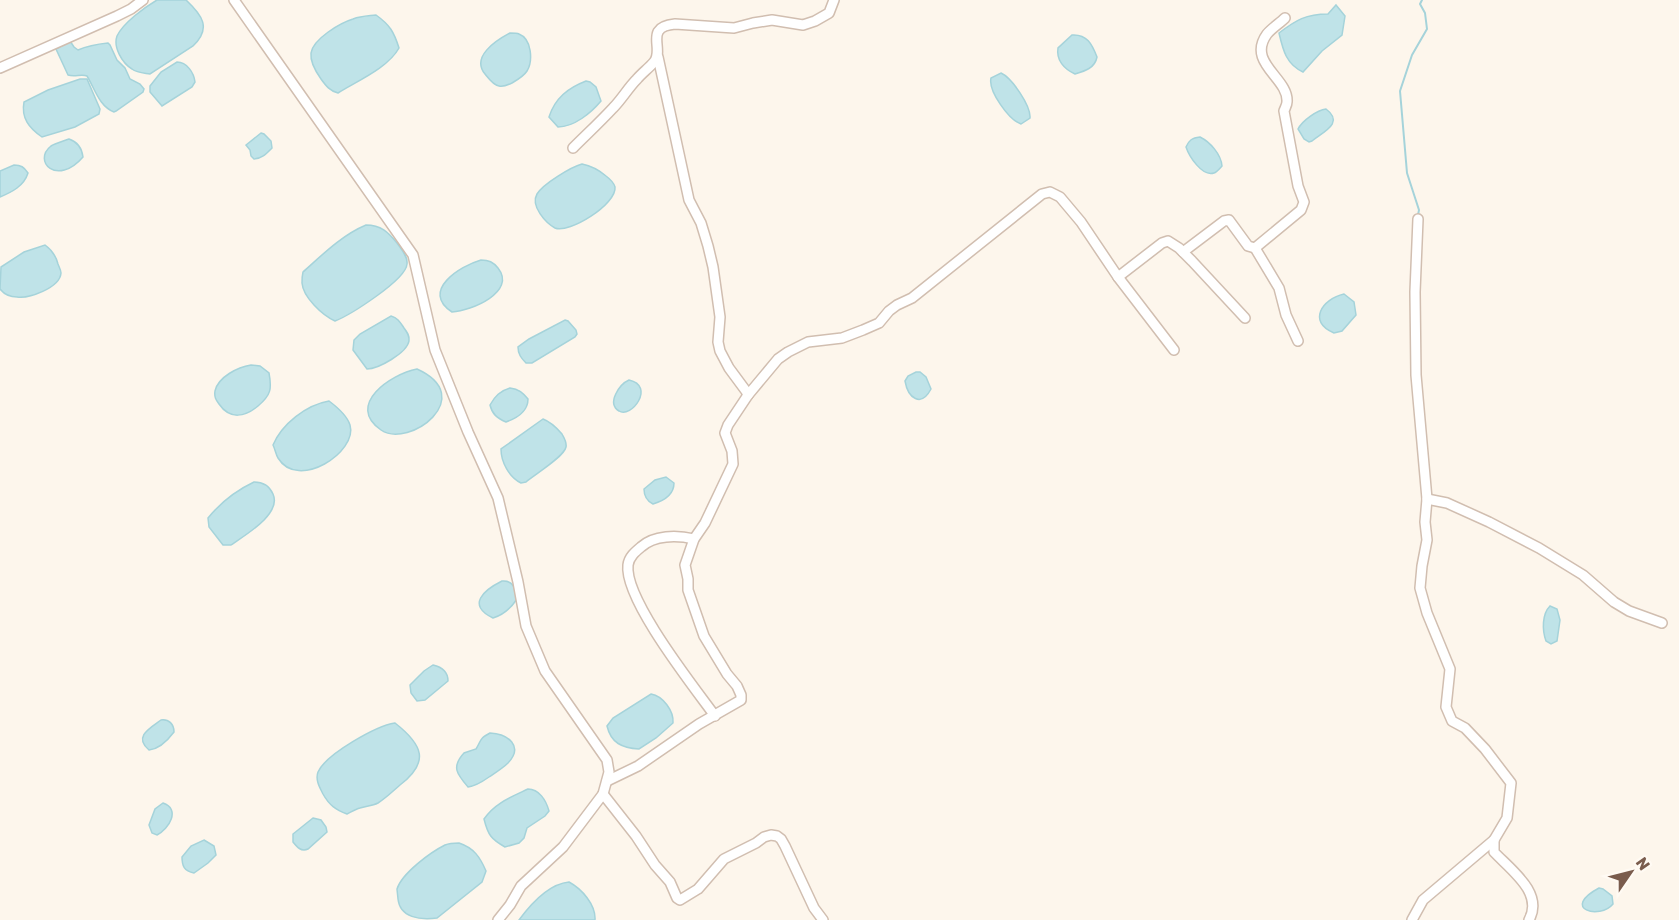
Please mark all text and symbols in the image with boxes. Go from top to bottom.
north arrow [1601,842,1661,902]
text: N [1632,854,1654,874]

